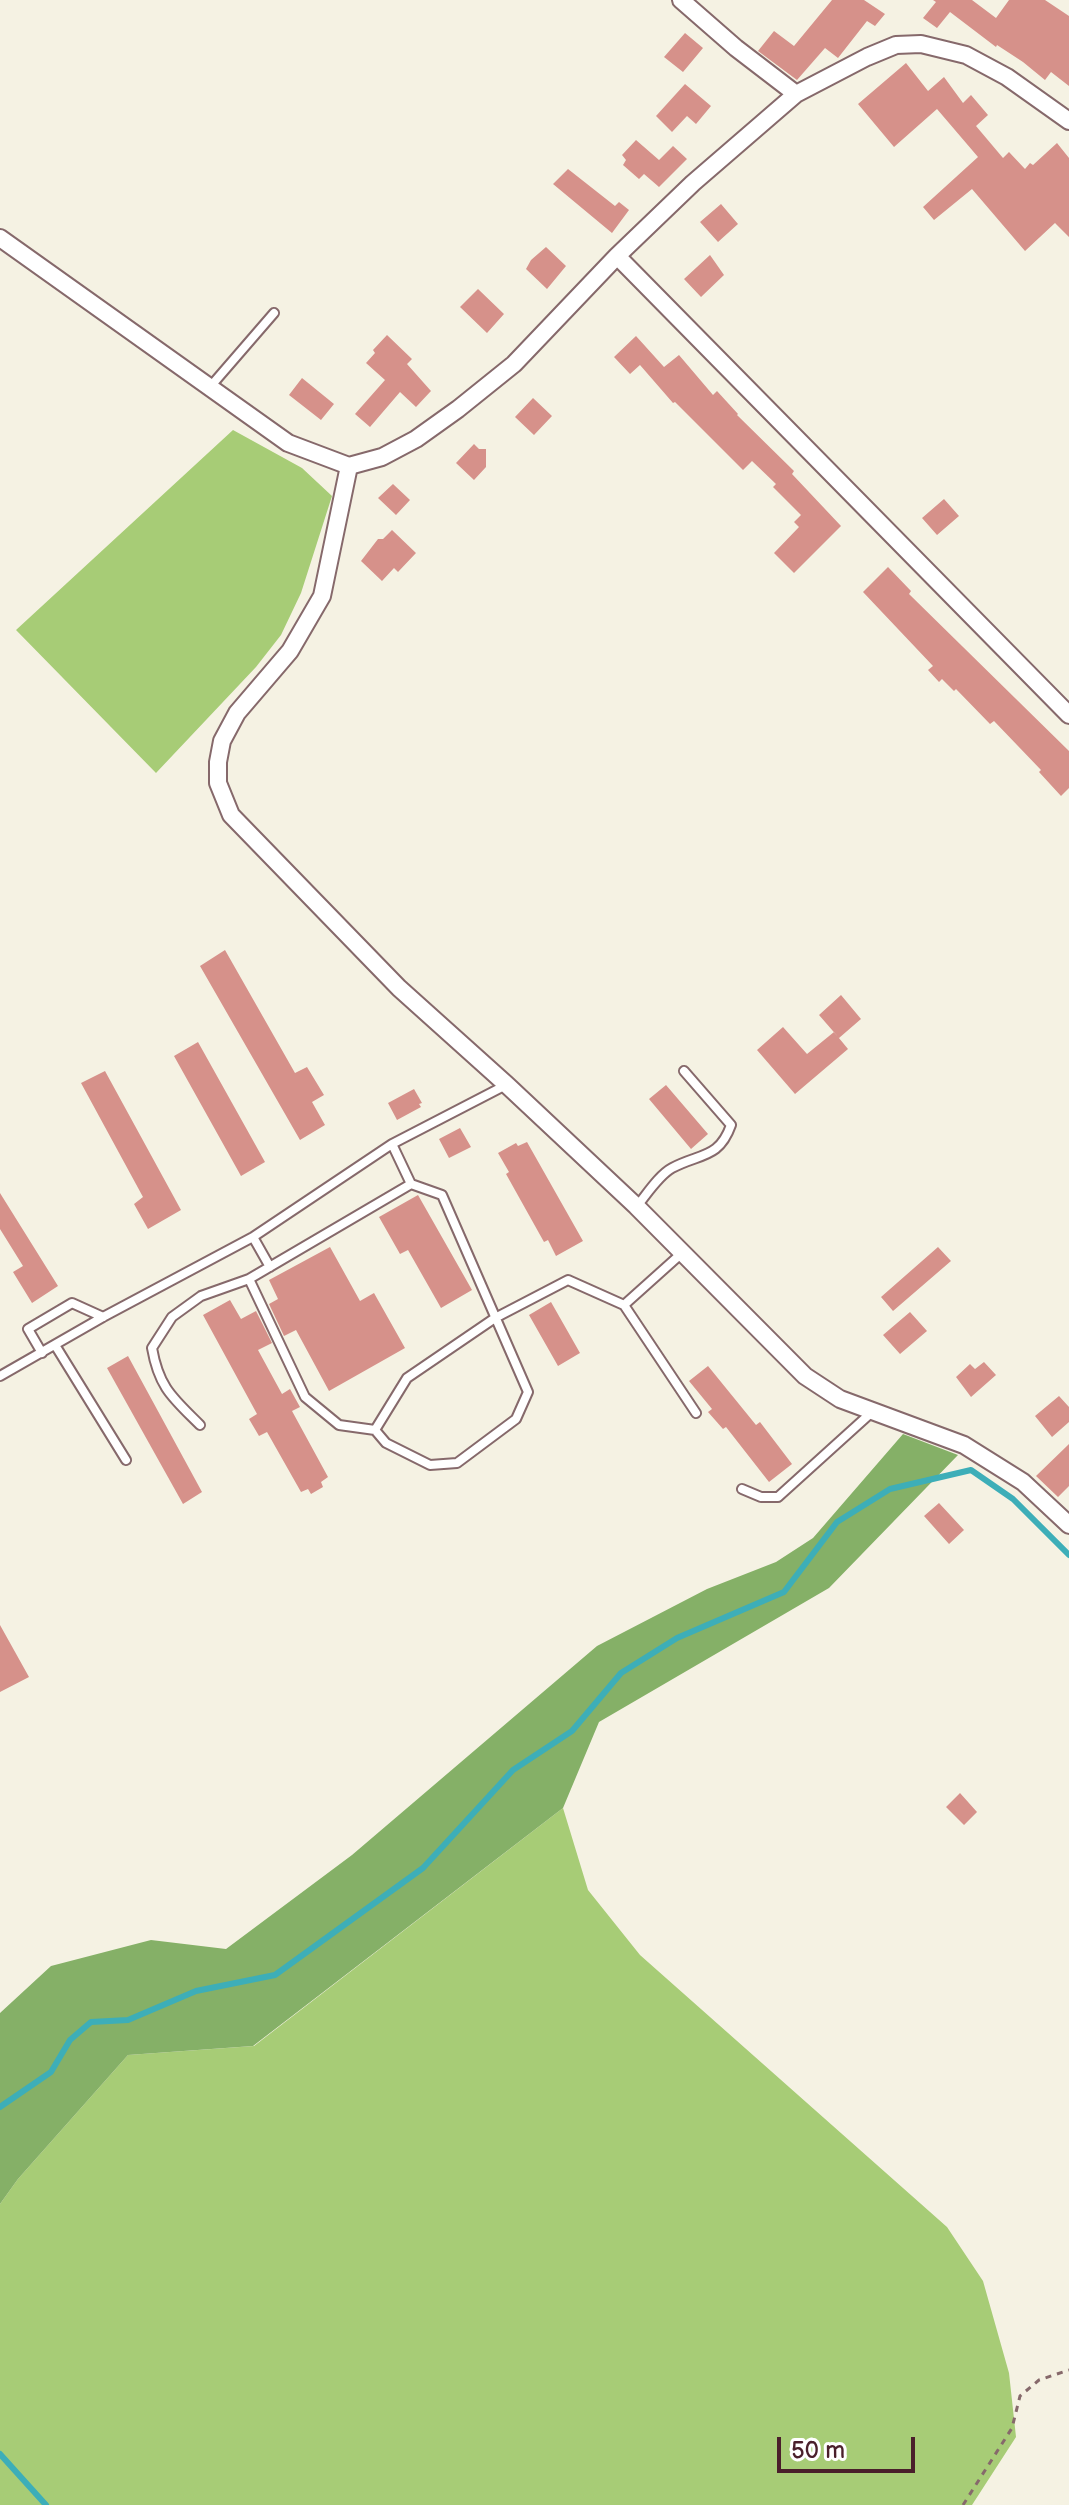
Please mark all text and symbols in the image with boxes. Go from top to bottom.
scale bar [781,2421,919,2471]
text: 50 m [791,2436,845,2465]

